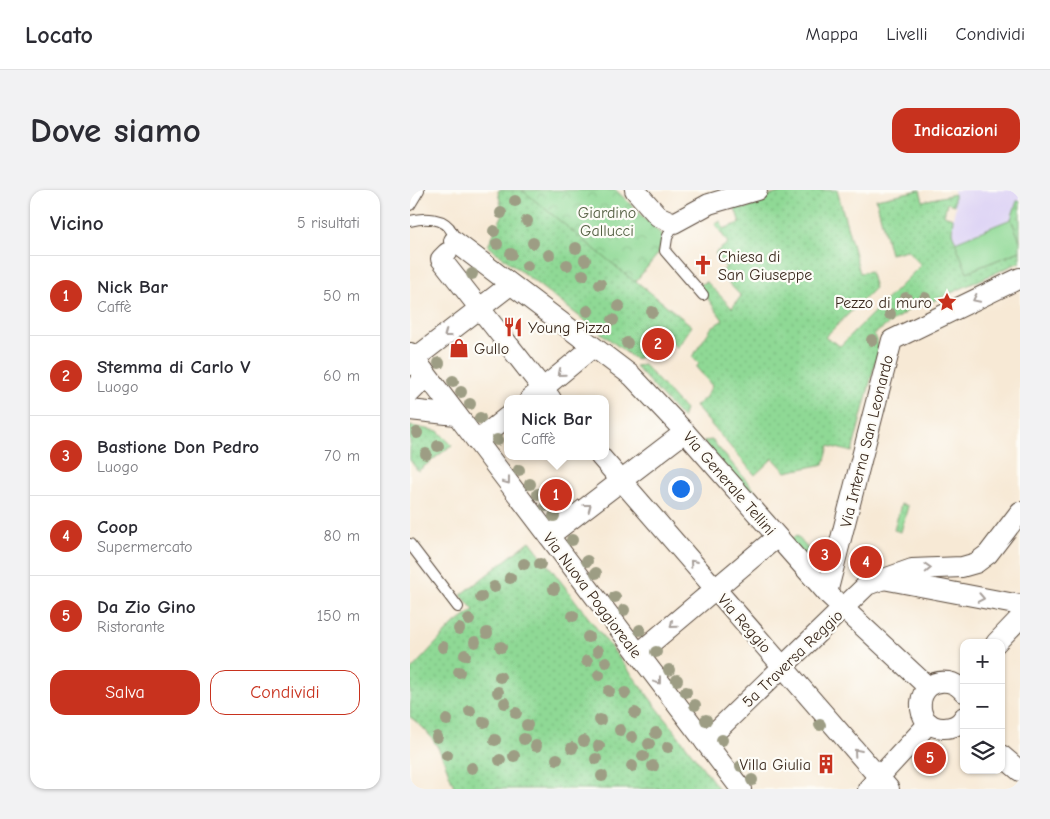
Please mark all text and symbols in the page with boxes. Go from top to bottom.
text: Locato [25,21,93,49]
text: Mappa [806,24,858,45]
text: Livelli [886,24,928,45]
text: Condividi [956,24,1025,45]
button: Indicazioni [892,108,1020,153]
text: Dove siamo [30,110,201,151]
park label: Giardino Gallucci [578,204,636,240]
text: Vicino [50,211,104,235]
text: 5 risultati [297,214,360,232]
place label: Chiesa di San Giuseppe [718,248,812,284]
church icon: Chiesa di San Giuseppe [692,254,714,276]
text: Nick Bar [97,276,168,298]
text: 1 [63,287,69,305]
text: 50 m [323,287,360,305]
place icon: Pezzo di muro [936,291,958,313]
one-way arrow [972,293,981,303]
place label: Pezzo di muro [835,294,932,312]
text: Caffè [97,298,132,316]
restaurant icon: Young Pizza [502,316,524,338]
place label: Young Pizza [528,319,610,337]
pin: 2 [642,325,674,363]
one-way arrow [444,329,453,337]
shop icon: Gullo [448,337,470,359]
place label: Gullo [474,340,509,358]
street label: Via Interna San Leonardo [837,353,897,529]
text: Stemma di Carlo V [97,356,250,378]
text: 2 [62,367,70,385]
text: 60 m [323,367,360,385]
one-way arrow [558,368,567,377]
text: Luogo [97,378,138,396]
popup [504,395,609,460]
text: Nick Bar [521,408,592,430]
street label: Via Generale Tellini [679,428,779,539]
text: Caffè [521,430,556,448]
text: Bastione Don Pedro [97,436,259,458]
text: 3 [62,447,70,465]
text: 70 m [324,447,360,465]
text: Luogo [97,458,138,476]
one-way arrow [502,476,511,485]
pin: 1 [540,476,572,514]
your location [668,476,694,502]
one-way arrow [582,504,591,512]
text: Coop [97,516,138,538]
text: 4 [62,527,70,545]
text: 80 m [323,527,360,545]
street label: Via Nuova Poggioreale [539,529,645,662]
pin: 3 [809,536,841,574]
text: Supermercato [97,538,193,556]
pin: 4 [850,543,882,581]
one-way arrow [690,560,699,569]
one-way arrow [925,563,933,574]
street label: Via Reggio [714,590,775,657]
one-way arrow [976,592,985,603]
text: Da Zio Gino [97,596,196,618]
street label: 5a Traversa Reggio [739,606,847,711]
text: 5 [62,607,70,625]
text: 150 m [317,607,360,625]
text: Ristorante [97,618,165,636]
one-way arrow [670,619,679,627]
map controls [960,639,1005,774]
button: + [960,639,1005,684]
button: Salva [50,670,200,715]
button: Condividi [210,670,360,715]
one-way arrow [653,675,661,684]
button: − [960,684,1005,729]
button: layers [960,729,1005,774]
pin: 5 [914,739,946,777]
one-way arrow [854,749,863,758]
building icon: Villa Giulia [815,753,837,775]
place label: Villa Giulia [740,756,811,774]

